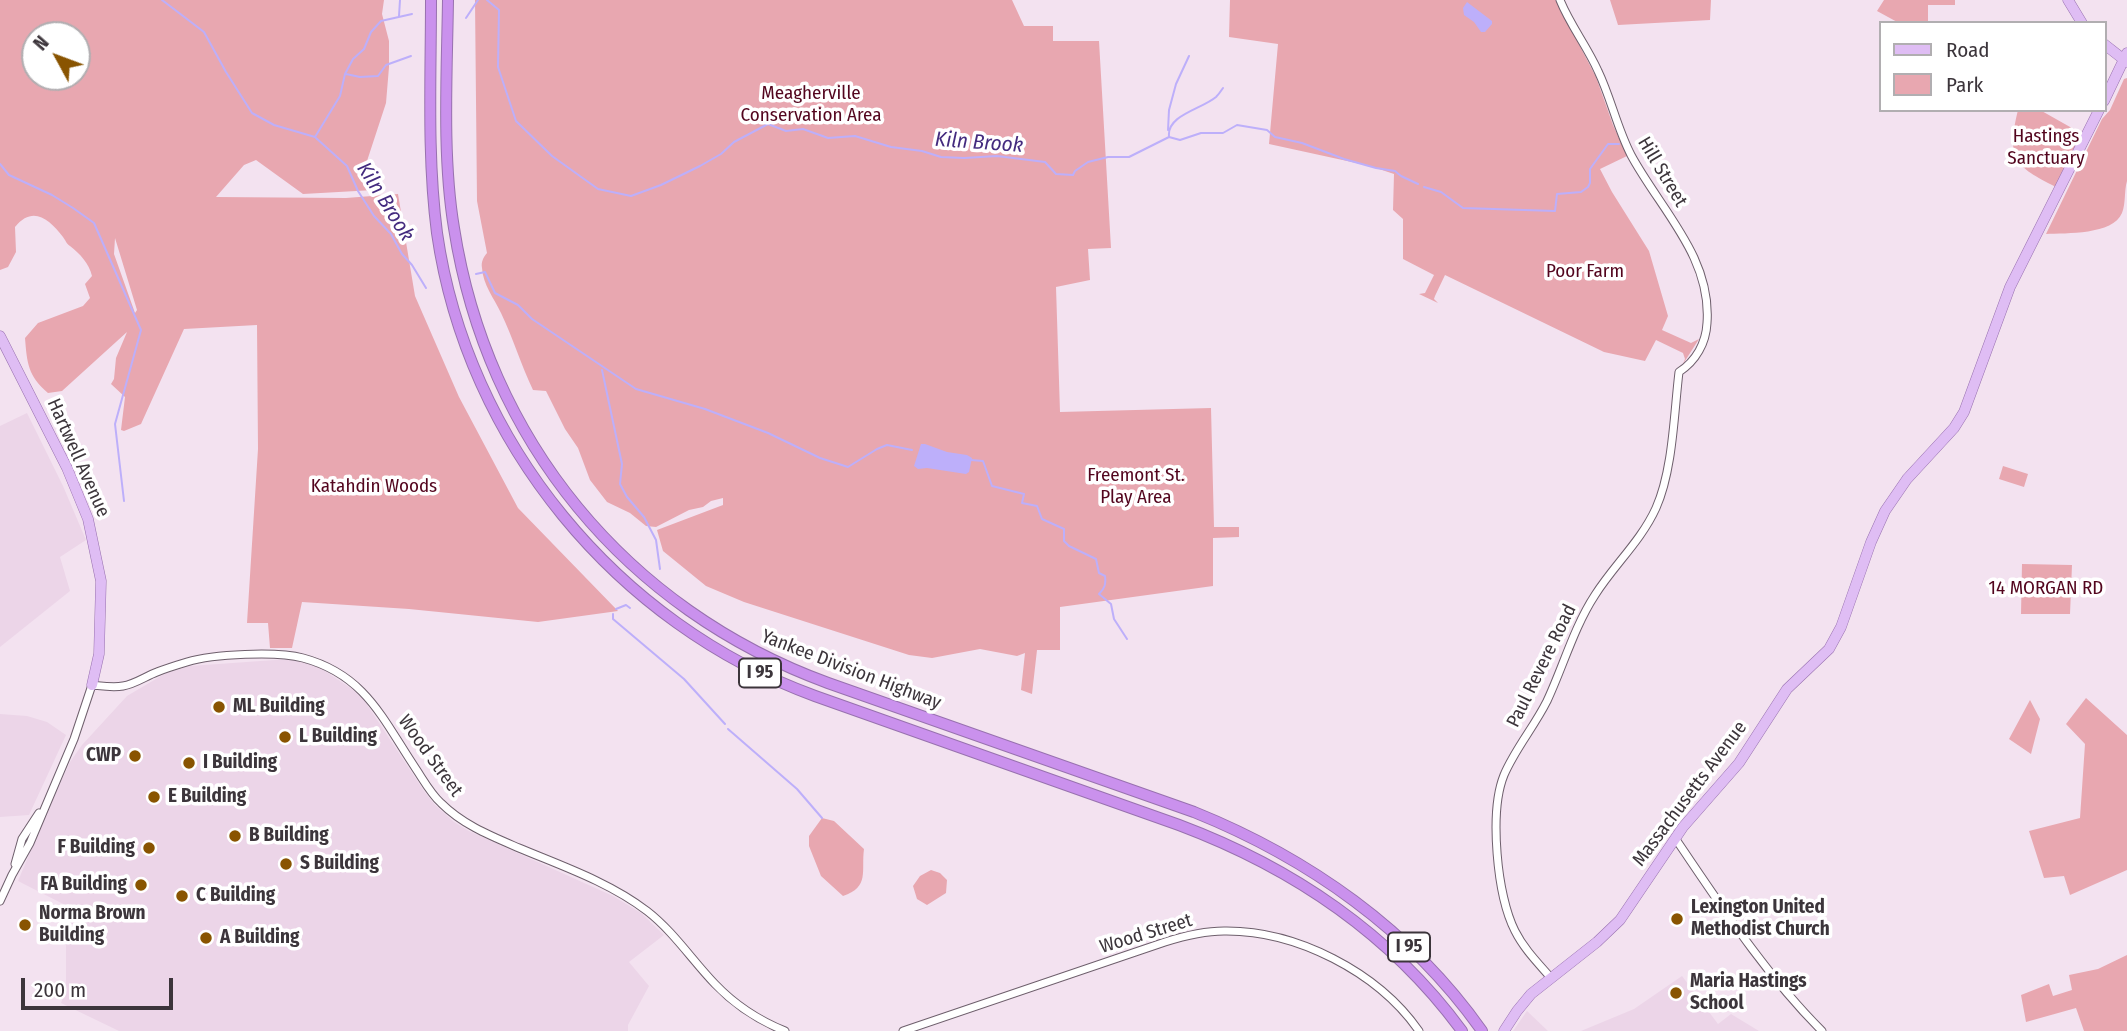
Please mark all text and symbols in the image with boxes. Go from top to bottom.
north arrow [21,21,91,91]
legend [1878,21,2106,112]
text: N [29,31,54,55]
text: Road [1946,37,1990,63]
text: Park [1946,72,1983,98]
park label: Meagherville Conservation Area [741,83,881,127]
park label: Hastings Sanctuary [2007,126,2085,170]
water label: Kiln Brook [934,127,1024,159]
street label: Hill Street [1632,133,1692,211]
water label: Kiln Brook [351,158,419,246]
park label: Poor Farm [1546,261,1624,283]
street label: Hartwell Avenue [42,395,114,521]
park label: Freemont St. Play Area [1087,465,1185,509]
park label: Katahdin Woods [311,476,437,498]
park label: 14 MORGAN RD [1989,578,2103,600]
street label: Paul Revere Road [1502,601,1582,731]
street label: Yankee Division Highway [758,625,944,715]
road number: I 95 [739,658,781,688]
place label: ML Building [233,696,325,718]
marker: ML Building [211,699,227,715]
street label: Wood Street [393,711,467,801]
street label: Massachusetts Avenue [1628,717,1752,871]
place label: L Building [299,726,377,748]
marker: L Building [277,729,293,745]
place label: CWP [86,745,121,767]
marker: CWP [127,748,143,764]
place label: I Building [203,752,277,774]
marker: I Building [181,755,197,771]
place label: E Building [168,786,246,808]
marker: E Building [146,789,162,805]
place label: B Building [249,825,329,847]
marker: B Building [227,828,243,844]
place label: F Building [57,837,135,859]
marker: F Building [141,840,157,856]
place label: S Building [300,853,379,875]
marker: S Building [278,856,294,872]
place label: FA Building [40,874,127,896]
marker: FA Building [133,877,149,893]
place label: C Building [196,885,275,907]
marker: C Building [174,888,190,904]
place label: Lexington United Methodist Church [1691,897,1830,941]
place label: Norma Brown Building [39,903,146,947]
street label: Wood Street [1097,909,1195,959]
marker: Lexington United Methodist Church [1669,911,1685,927]
marker: Norma Brown Building [17,917,33,933]
place label: A Building [220,927,299,949]
marker: A Building [198,930,214,946]
road number: I 95 [1388,932,1430,962]
scale bar [24,964,177,1008]
place label: Maria Hastings School [1690,971,1807,1015]
text: 200 m [34,977,86,1003]
marker: Maria Hastings School [1668,985,1684,1001]

